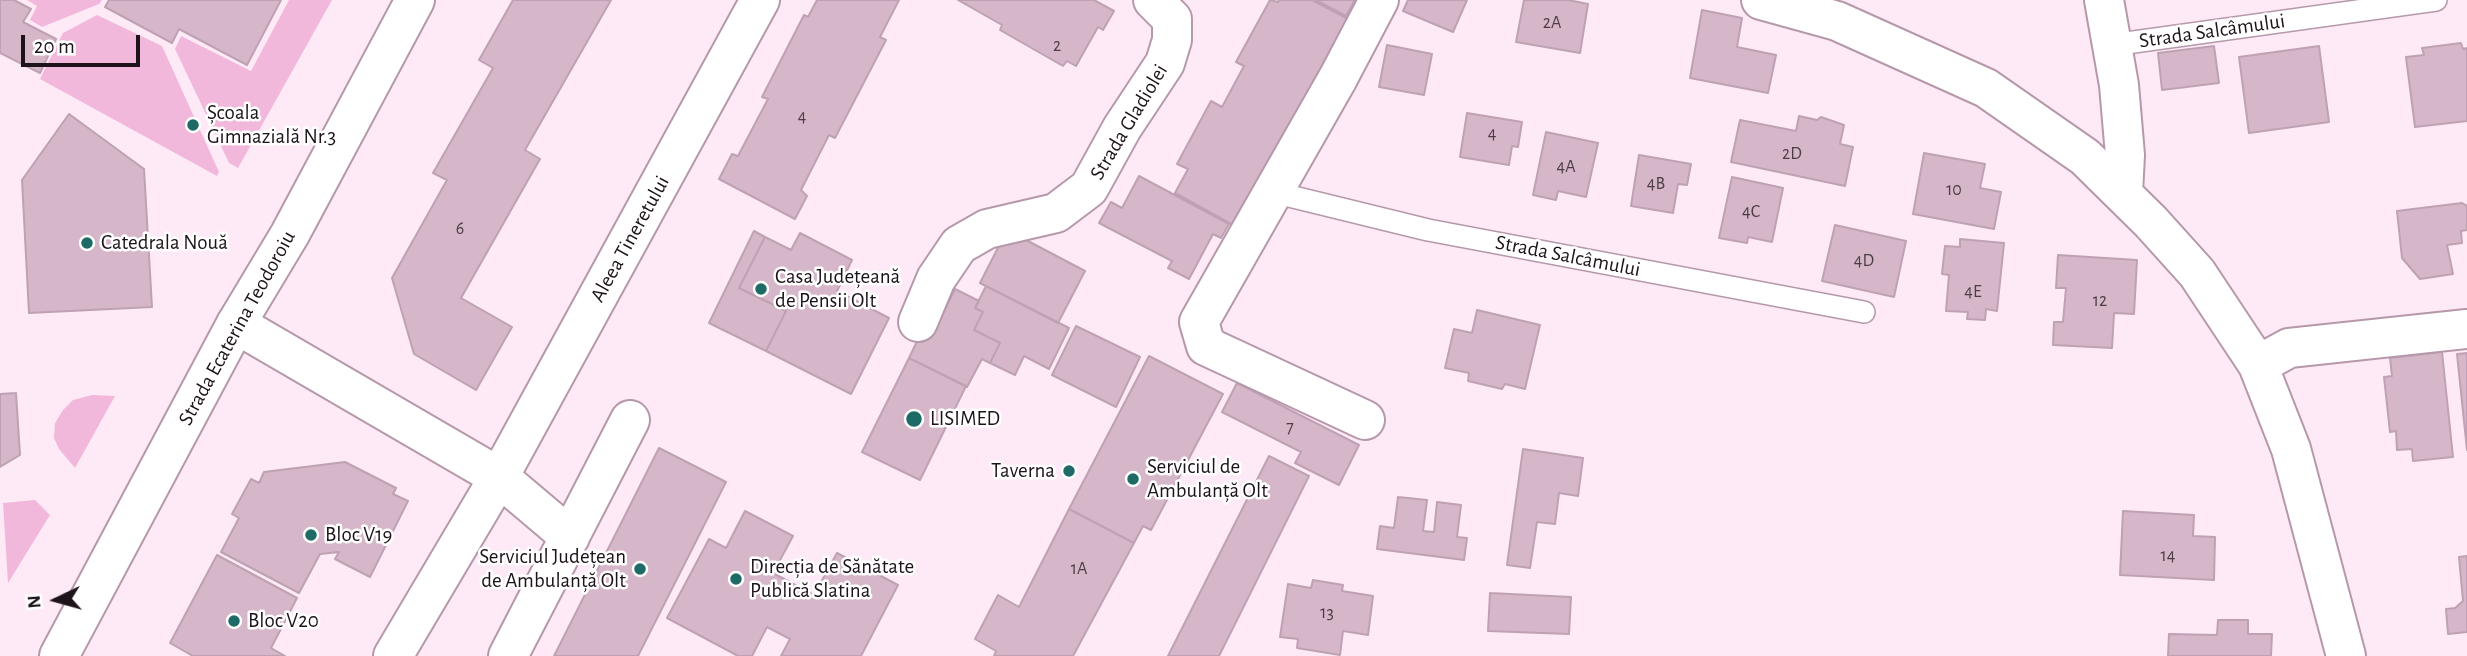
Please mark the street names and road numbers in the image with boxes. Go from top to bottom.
street label: Strada Salcâmului [2137,8,2287,54]
street label: Strada Gladiolei [1085,60,1173,184]
street label: Aleea Tineretului [585,171,675,307]
street label: Strada Ecaterina Teodoroiu [173,226,301,430]
street label: Strada Salcâmului [1493,230,1643,282]

